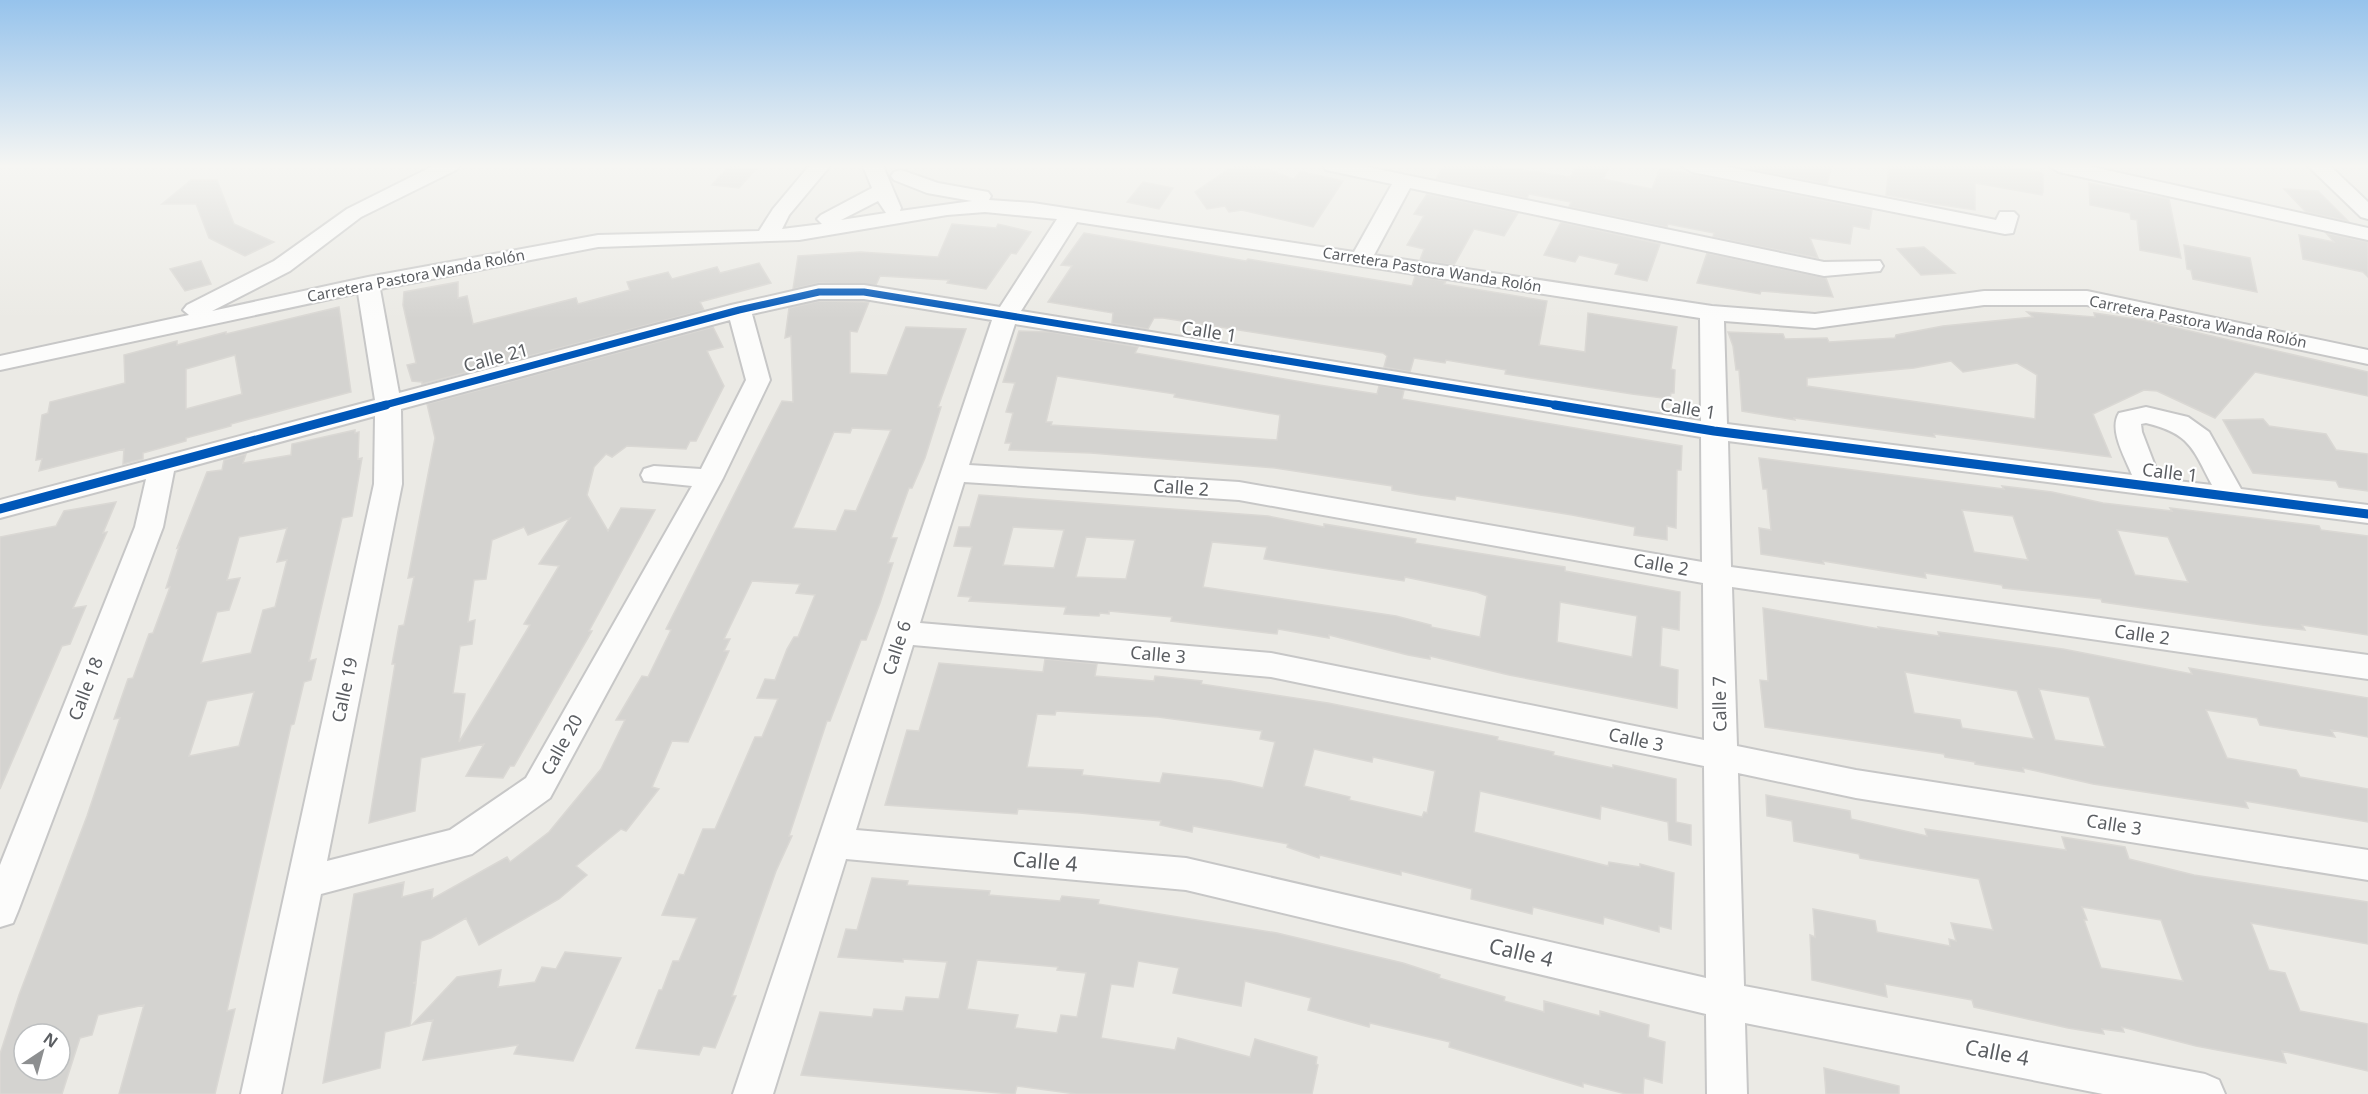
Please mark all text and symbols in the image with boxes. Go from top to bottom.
street label: Carretera Pastora Wanda Rolón [1321,242,1543,296]
street label: Carretera Pastora Wanda Rolón [305,244,526,306]
street label: Carretera Pastora Wanda Rolón [2088,290,2309,352]
street label: Calle 1 [1180,315,1239,347]
street label: Calle 21 [461,337,531,377]
street label: Calle 1 [1659,392,1718,424]
street label: Calle 1 [2141,457,2199,487]
street label: Calle 2 [1152,473,1210,501]
street label: Calle 2 [1632,547,1691,581]
street label: Calle 6 [876,617,916,678]
street label: Calle 2 [2113,618,2171,650]
street label: Calle 3 [1129,640,1187,668]
street label: Calle 18 [62,653,108,724]
street label: Calle 19 [325,655,363,725]
street label: Calle 7 [1707,676,1731,732]
street label: Calle 20 [535,710,588,779]
street label: Calle 3 [1606,721,1666,757]
street label: Calle 3 [2085,808,2144,840]
street label: Calle 4 [1011,844,1079,878]
street label: Calle 4 [1486,931,1556,973]
north arrow [12,1022,72,1082]
text: N [39,1027,63,1053]
street label: Calle 4 [1963,1032,2032,1072]

